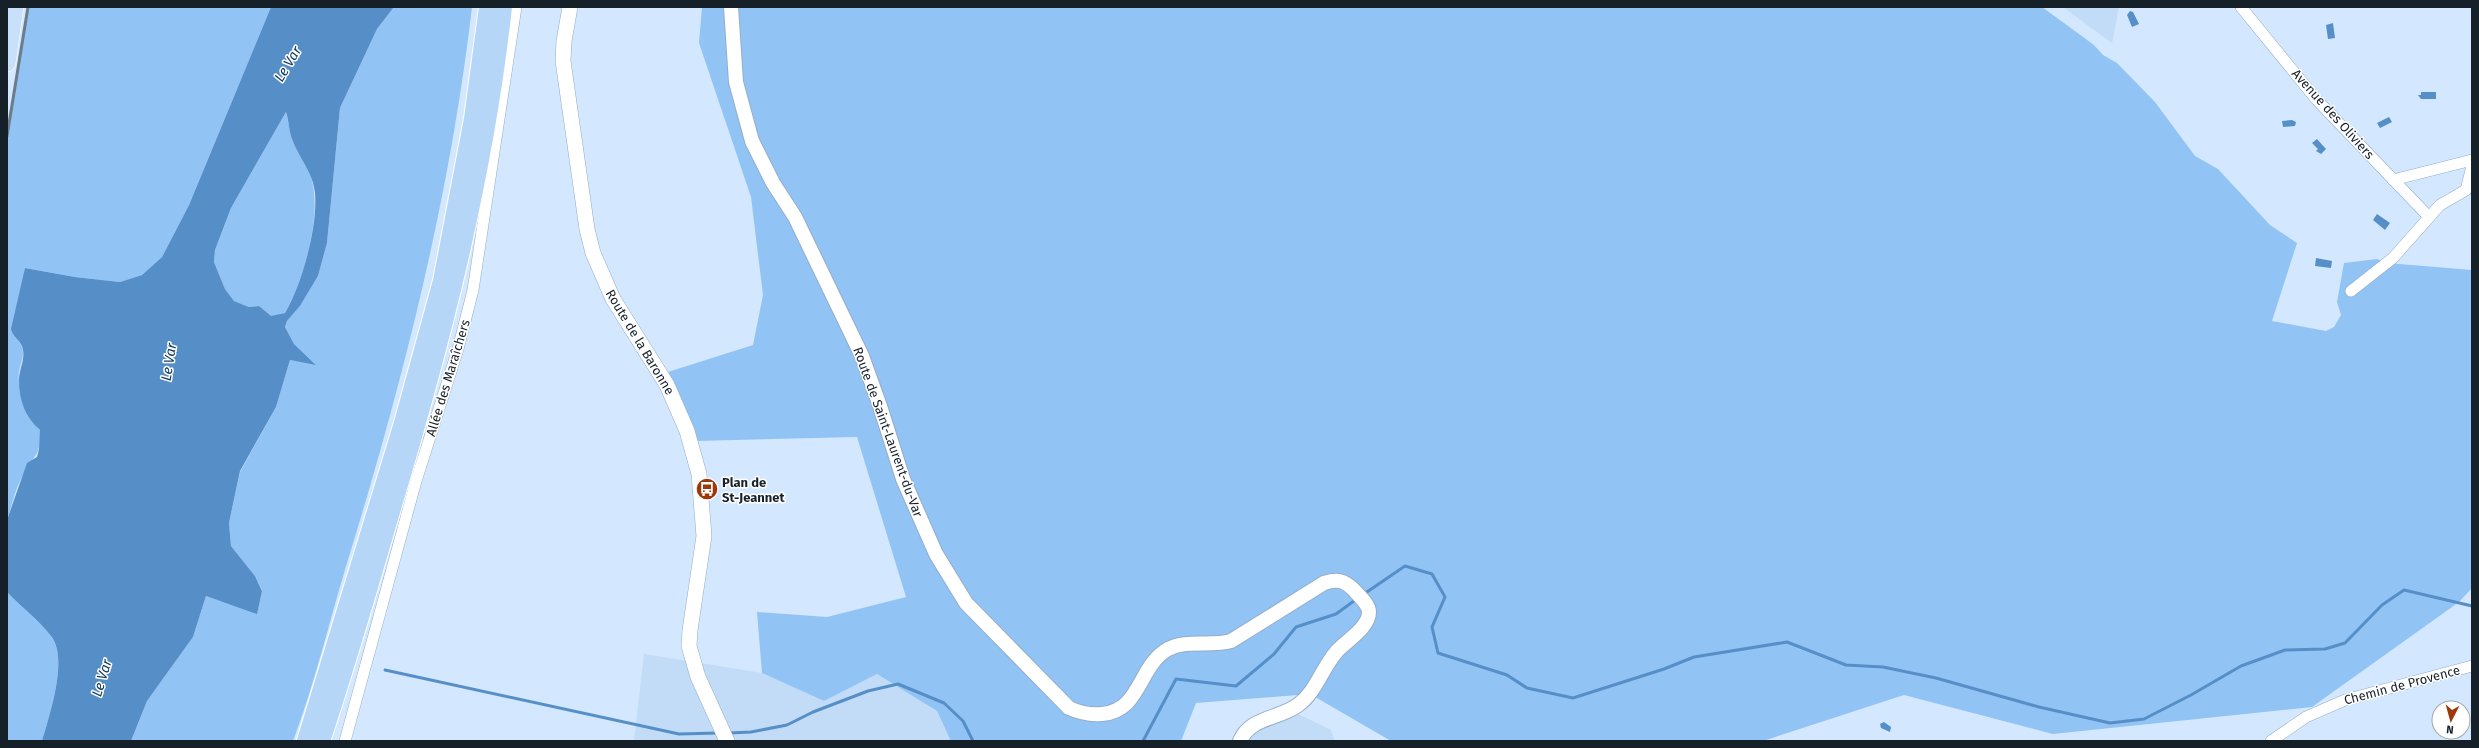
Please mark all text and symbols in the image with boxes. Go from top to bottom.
water label: Le Var [271,43,305,85]
street label: Avenue des Oliviers [2289,66,2377,162]
street label: Route de la Baronne [603,287,677,397]
street label: Allée des Maraîchers [423,318,473,438]
water label: Le Var [158,341,180,382]
street label: Route de Saint-Laurent-du-Var [850,345,926,519]
place label: Plan de St-Jeannet [722,475,786,505]
bus stop icon: Plan de St-Jeannet [694,476,720,502]
water label: Le Var [88,657,116,699]
street label: Chemin de Provence [2342,662,2462,708]
north arrow [2431,700,2471,740]
text: N [2446,723,2454,736]

